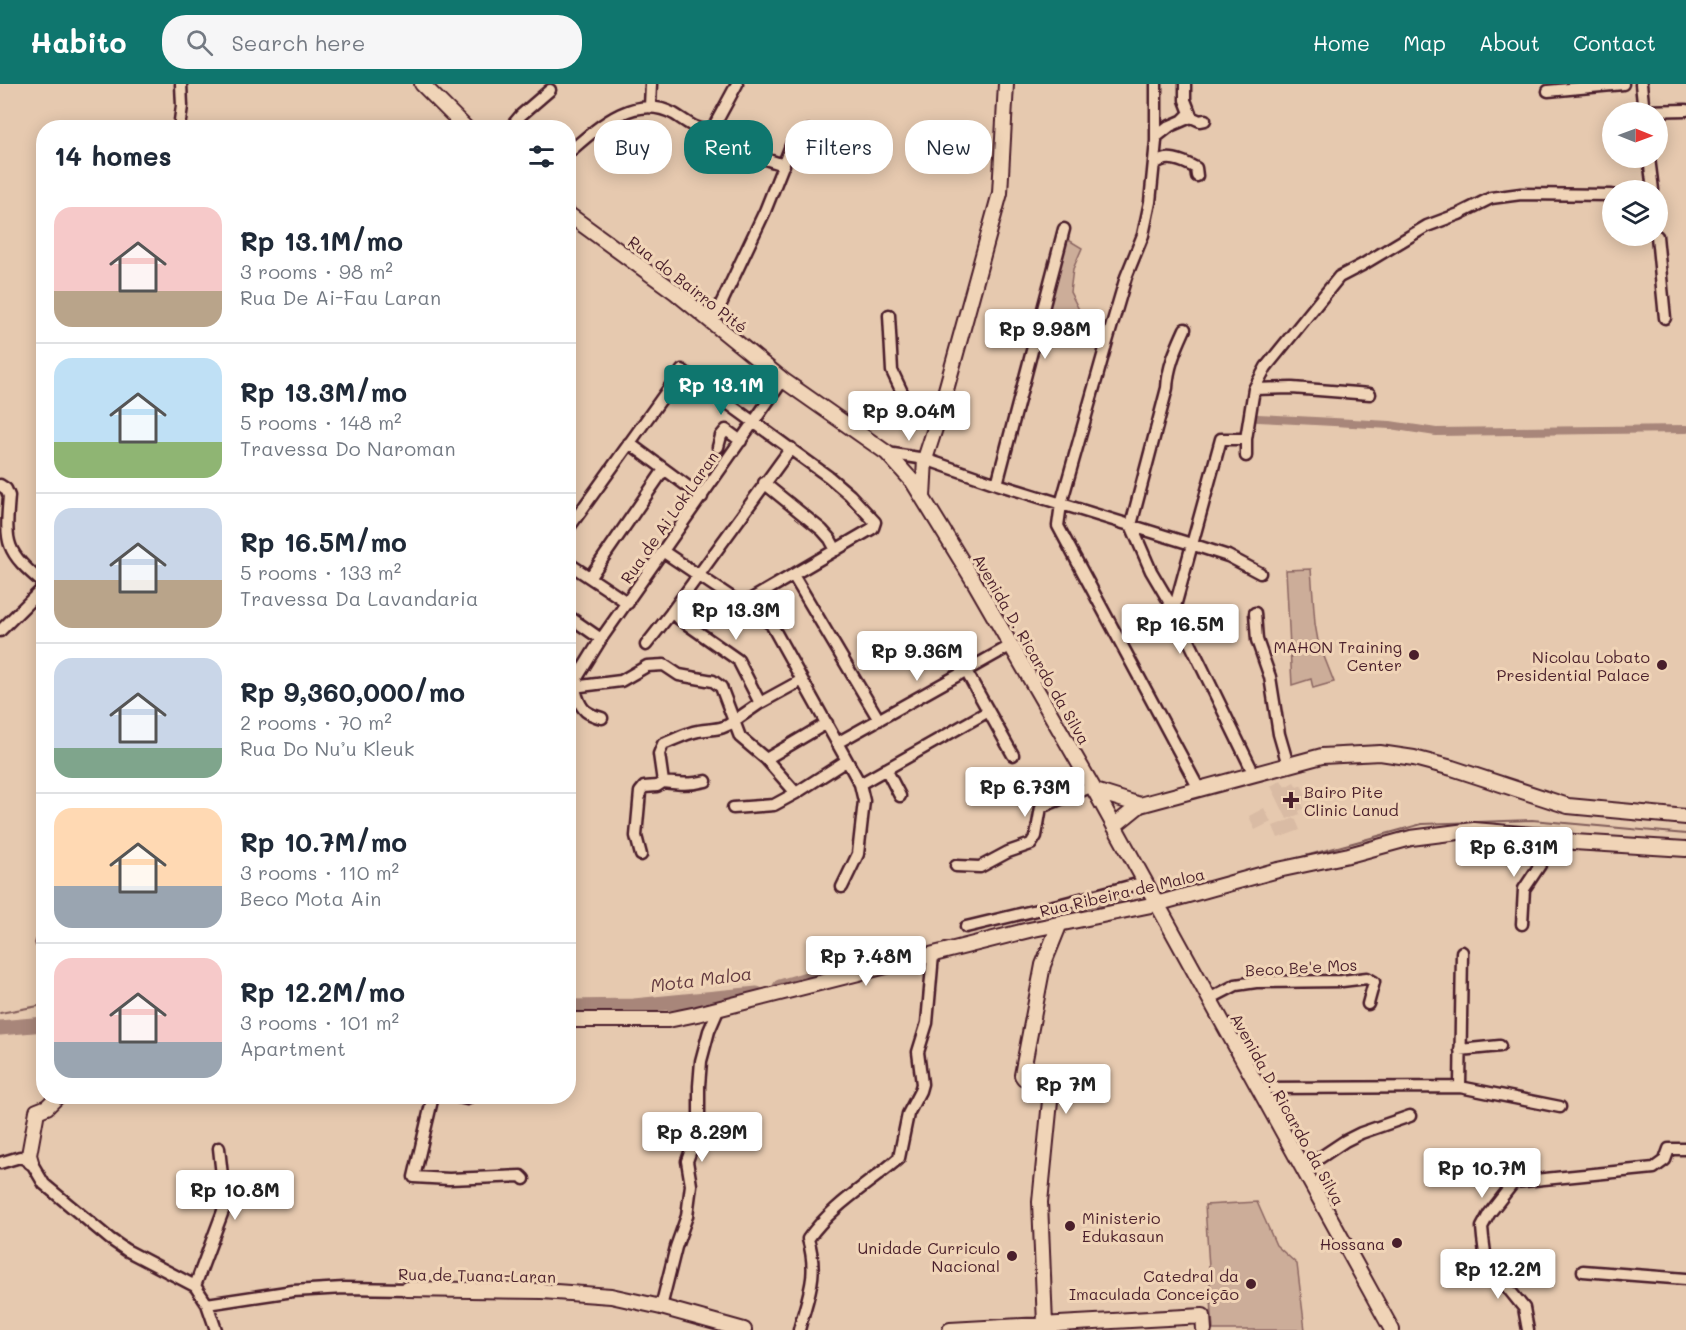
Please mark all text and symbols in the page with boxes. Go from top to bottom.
search box [162,15,582,69]
text: Habito [30,24,126,60]
icon: search [183,26,216,59]
text: Search here [231,28,365,57]
text: Home [1313,29,1370,56]
text: Map [1403,29,1446,56]
text: About [1479,29,1540,56]
text: Contact [1573,29,1656,56]
north arrow [1602,102,1668,168]
map controls [1602,102,1668,246]
chip: Buy [594,120,672,174]
chip: Rent [684,120,773,174]
chip: Filters [785,120,893,174]
chip: New [905,120,992,174]
text: 14 homes [54,139,172,173]
icon: filters [525,140,558,173]
button: layers [1602,180,1668,246]
text: Rp 13.1M/mo [240,224,403,258]
icon: home [102,231,174,303]
street label: Rua do Bairro Pité [624,231,752,337]
text: 3 rooms · 98 m² [240,258,393,284]
text: Rua De Ai-Fau Laran [240,284,441,310]
pin: Rp 9.98M [983,309,1107,360]
text: Rp 9.98M [999,315,1091,341]
pin: Rp 13.1M [659,365,783,416]
text: Rp 13.1M [678,371,764,397]
text: Rp 13.3M/mo [240,375,407,409]
icon: home [102,382,174,454]
pin: Rp 9.04M [847,391,971,442]
text: Rp 9.04M [862,397,956,423]
text: 5 rooms · 148 m² [240,409,402,435]
text: Travessa Do Naroman [240,435,456,461]
street label: Rua de Ai Lok Laran [615,447,723,587]
text: Rp 16.5M/mo [240,525,407,559]
icon: home [102,532,174,604]
street label: Avenida D. Ricardo da Silva [969,550,1095,748]
text: 5 rooms · 133 m² [240,559,401,585]
text: Travessa Da Lavandaria [240,585,478,611]
pin: Rp 13.3M [674,590,798,641]
text: Rp 13.3M [692,596,780,622]
pin: Rp 16.5M [1118,604,1242,655]
text: Rp 16.5M [1136,610,1224,636]
pin: Rp 9.36M [855,631,979,682]
place label: MAHON Training Center [1273,636,1402,675]
text: Rp 9.36M [871,637,963,663]
place label: Nicolau Lobato Presidential Palace [1497,646,1650,685]
marker: MAHON Training Center [1407,648,1421,662]
marker: Nicolau Lobato Presidential Palace [1655,658,1669,672]
text: Rp 9,360,000/mo [240,675,465,709]
icon: home [102,682,174,754]
text: 2 rooms · 70 m² [240,709,392,735]
text: Rua Do Nu’u Kleuk [240,735,414,761]
pin: Rp 6.73M [963,767,1087,818]
text: Rp 6.73M [979,773,1071,799]
place label: Bairo Pite Clinic Lanud [1304,781,1399,820]
marker: Bairo Pite Clinic Lanud [1282,791,1300,809]
text: Rp 10.7M/mo [240,825,407,859]
pin: Rp 6.31M [1452,827,1576,878]
icon: home [102,832,174,904]
text: Rp 6.31M [1470,833,1558,859]
text: 3 rooms · 110 m² [240,859,399,885]
street label: Rua Ribeira de Maloa [1037,863,1207,921]
text: Beco Mota Ain [240,885,381,911]
pin: Rp 7.48M [804,936,928,987]
text: Rp 7.48M [820,942,912,968]
street label: Beco Be'e Mos [1244,954,1358,980]
water label: Mota Maloa [649,961,753,997]
text: Rp 12.2M/mo [240,975,405,1009]
icon: home [102,982,174,1054]
text: 3 rooms · 101 m² [240,1009,399,1035]
street label: Avenida D. Ricardo da Silva [1226,1009,1350,1209]
text: Apartment [240,1035,346,1061]
pin: Rp 7M [1024,1064,1108,1115]
text: Rp 7M [1036,1070,1096,1096]
pin: Rp 8.29M [640,1112,764,1163]
text: Rp 8.29M [656,1118,748,1144]
pin: Rp 10.7M [1420,1148,1544,1199]
text: Rp 10.7M [1438,1154,1526,1180]
pin: Rp 10.8M [173,1170,297,1221]
text: Rp 10.8M [190,1176,280,1202]
place label: Ministerio Edukasaun [1082,1207,1164,1246]
marker: Ministerio Edukasaun [1063,1219,1077,1233]
place label: Hossana [1320,1233,1385,1254]
marker: Hossana [1390,1236,1404,1250]
place label: Unidade Curriculo Nacional [857,1237,1000,1276]
marker: Unidade Curriculo Nacional [1005,1249,1019,1263]
pin: Rp 12.2M [1436,1249,1560,1300]
text: Rp 12.2M [1454,1255,1542,1281]
street label: Rua de Tuana-Laran [398,1263,556,1287]
place label: Catedral da Imaculada Conceição [1069,1265,1239,1304]
marker: Catedral da Imaculada Conceição [1244,1277,1258,1291]

